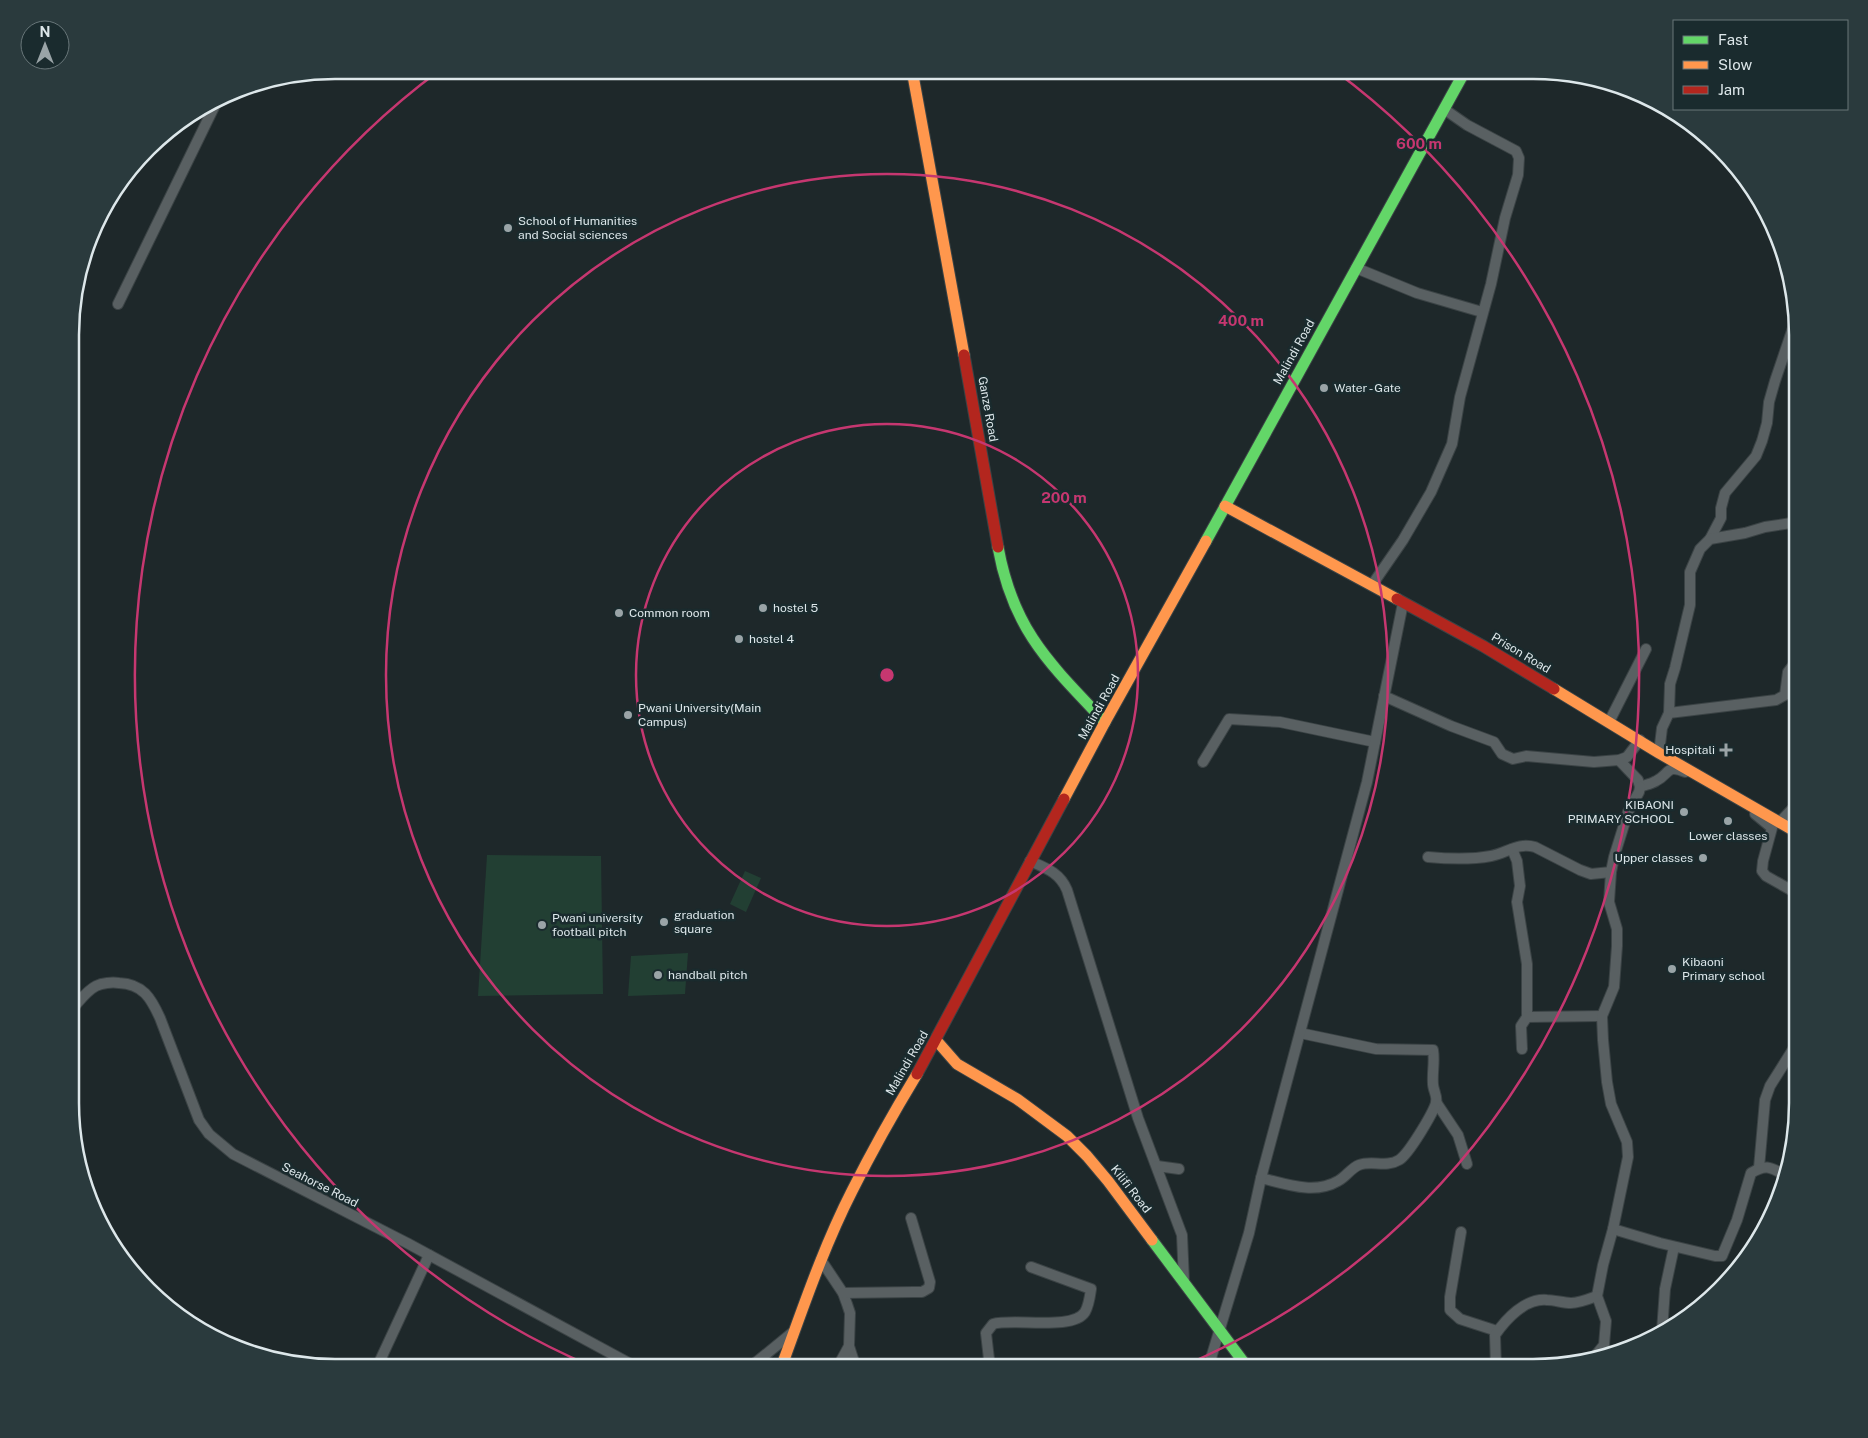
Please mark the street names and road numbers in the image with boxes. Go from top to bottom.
street label: Malindi Road [1270,317,1318,387]
street label: Ganze Road [975,375,1001,443]
street label: Prison Road [1489,630,1553,676]
street label: Malindi Road [1075,672,1123,742]
street label: Malindi Road [883,1028,931,1098]
street label: Seahorse Road [279,1160,361,1210]
street label: Kilifi Road [1108,1162,1154,1216]

